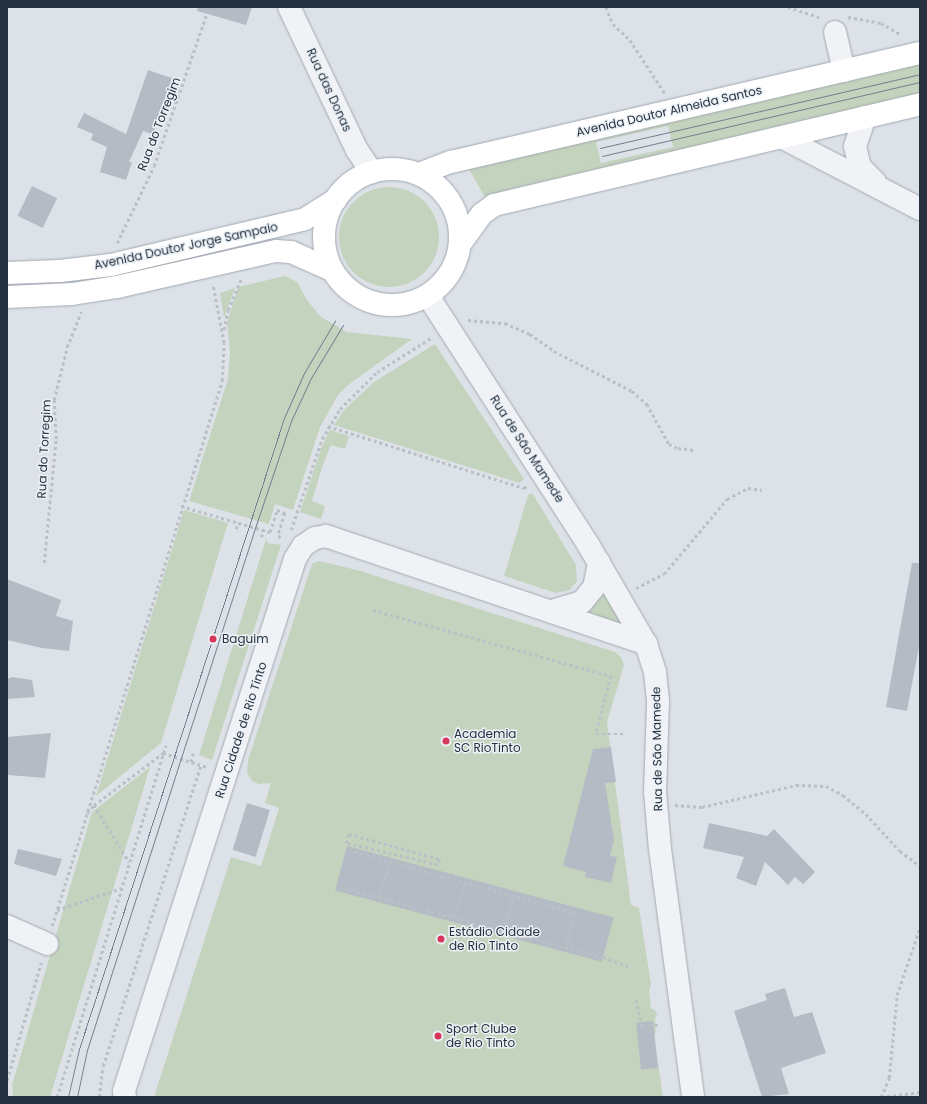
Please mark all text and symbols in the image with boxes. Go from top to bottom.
street label: Rua das Donas [303,46,355,134]
street label: Rua do Torregim [134,75,184,173]
street label: Avenida Doutor Almeida Santos [575,83,763,139]
street label: Avenida Doutor Jorge Sampaio [93,219,279,273]
street label: Rua de São Mamede [487,393,567,505]
street label: Rua do Torregim [34,399,54,499]
place label: Baguim [222,632,269,646]
marker: Baguim [207,633,219,645]
street label: Rua Cidade de Rio Tinto [212,660,270,800]
street label: Rua de São Mamede [649,686,665,812]
place label: Academia SC RioTinto [454,727,521,755]
marker: Academia SC RioTinto [441,736,451,746]
place label: Estádio Cidade de Rio Tinto [449,925,540,953]
marker: Estádio Cidade de Rio Tinto [436,934,446,944]
place label: Sport Clube de Rio Tinto [446,1022,516,1050]
marker: Sport Clube de Rio Tinto [433,1031,443,1041]

